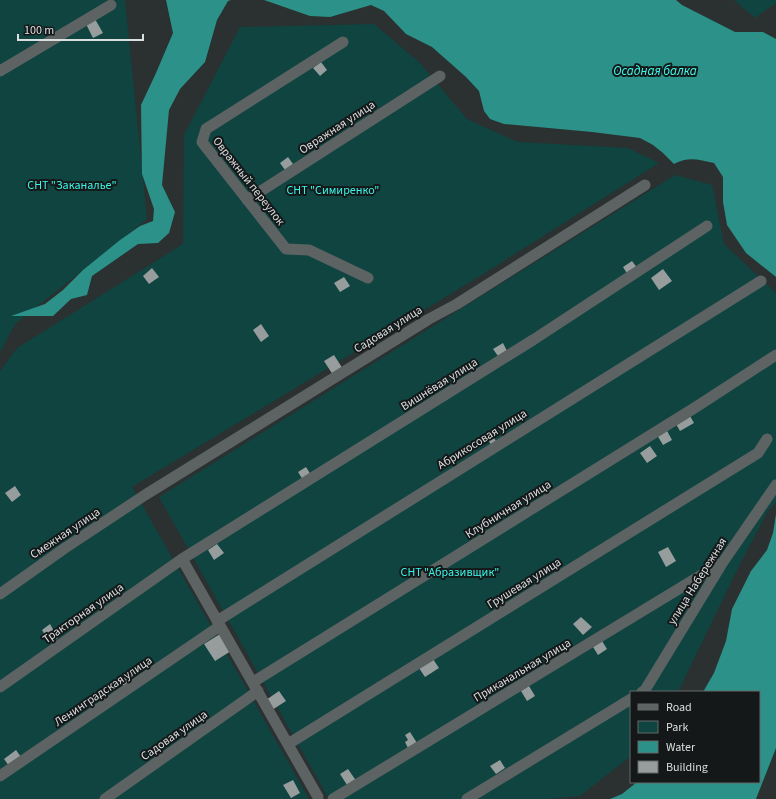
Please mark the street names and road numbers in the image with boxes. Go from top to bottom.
street label: Овражная улица [296,96,379,158]
street label: Овражный переулок [209,133,289,229]
street label: Садовая улица [351,302,426,357]
street label: Вишнёвая улица [398,354,481,415]
street label: Абрикосовая улица [434,405,530,474]
street label: Клубничная улица [462,476,554,543]
street label: Смежная улица [27,504,104,563]
street label: улица Набережная [664,534,731,628]
street label: Грушевая улица [484,554,565,613]
street label: Тракторная улица [39,579,127,648]
street label: Приканальная улица [470,635,574,706]
street label: Ленинградская улица [51,652,156,731]
street label: Садовая улица [137,706,211,765]

